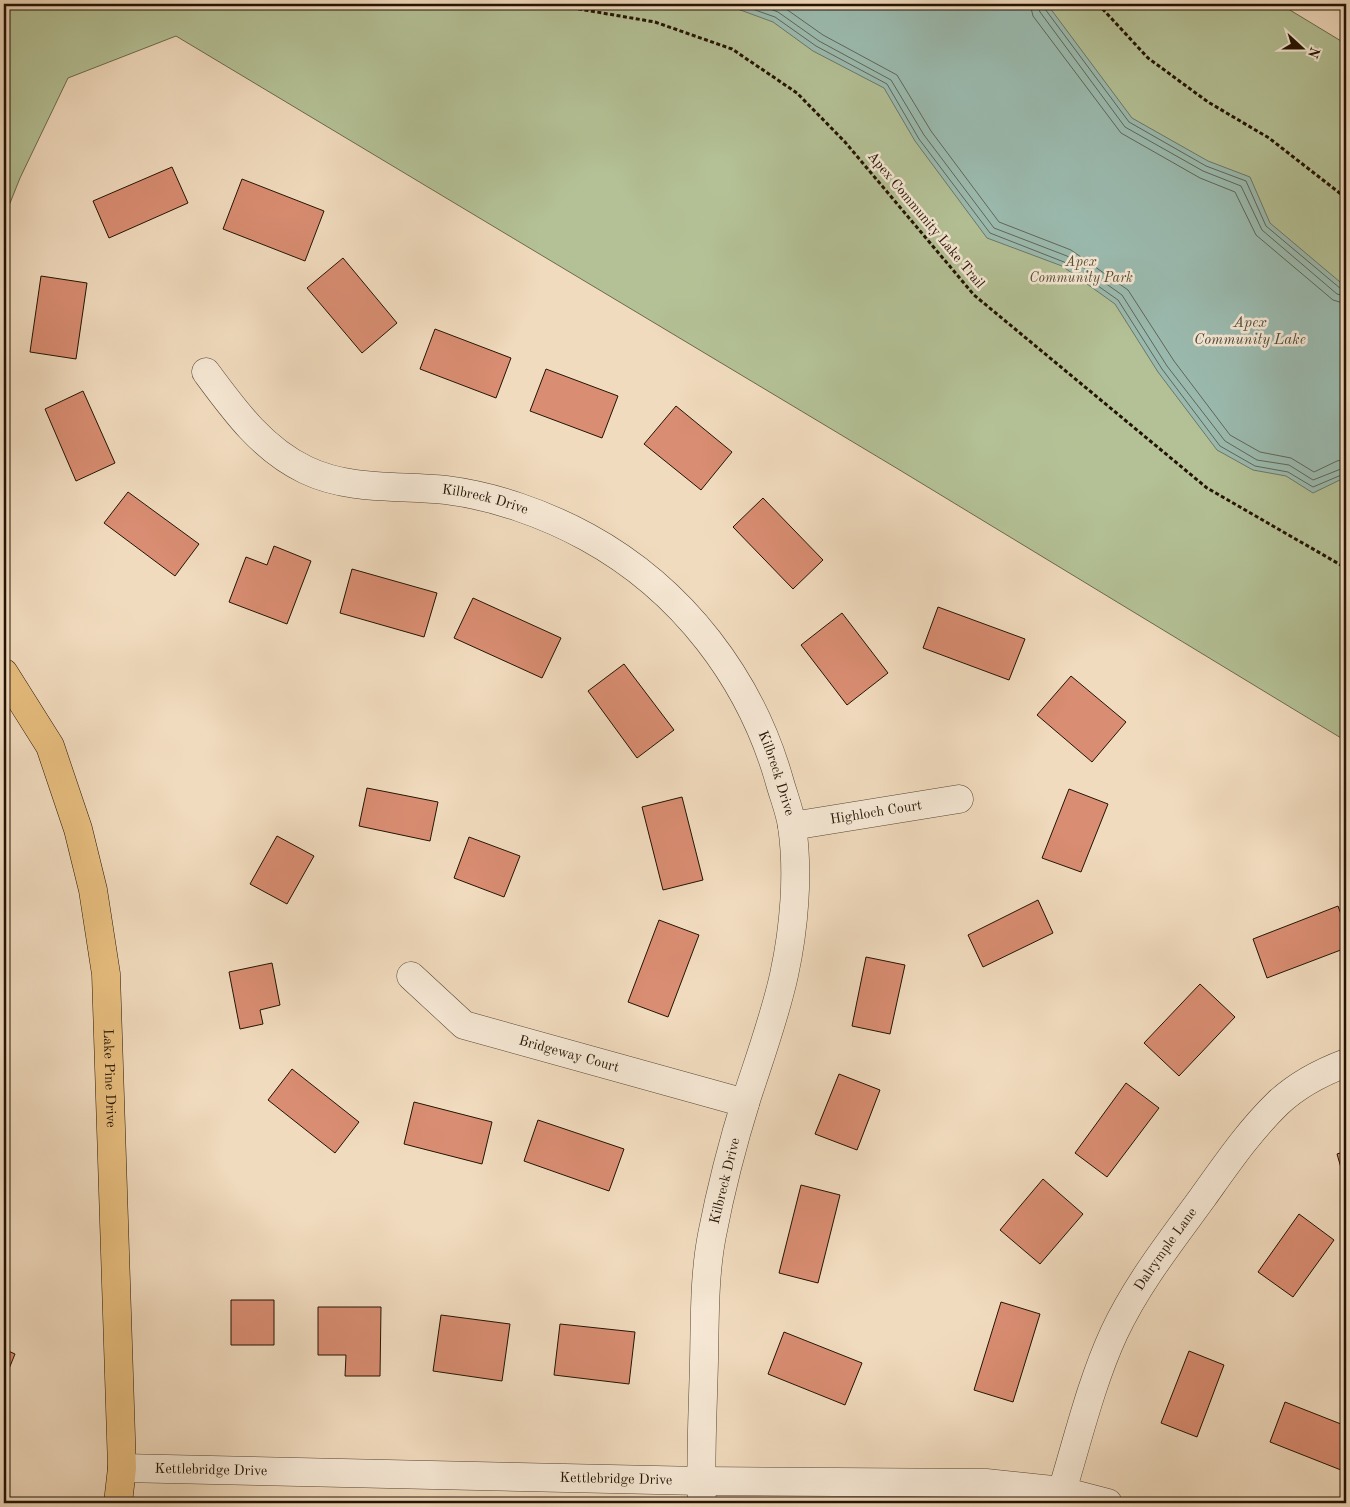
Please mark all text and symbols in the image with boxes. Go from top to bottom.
north arrow [1278,22,1328,72]
text: N [1305,45,1322,60]
street label: Apex Community Lake Trail [865,149,987,291]
park label: Apex Community Park [1029,255,1133,286]
water label: Apex Community Lake [1194,316,1306,348]
street label: Kilbreck Drive [441,483,530,517]
street label: Kilbreck Drive [755,729,797,817]
street label: Highloch Court [829,798,923,827]
street label: Lake Pine Drive [101,1029,118,1128]
street label: Bridgeway Court [517,1034,621,1075]
street label: Kilbreck Drive [708,1136,742,1226]
street label: Dalrymple Lane [1132,1205,1200,1293]
street label: Kettlebridge Drive [154,1462,267,1478]
street label: Kettlebridge Drive [559,1471,672,1487]

